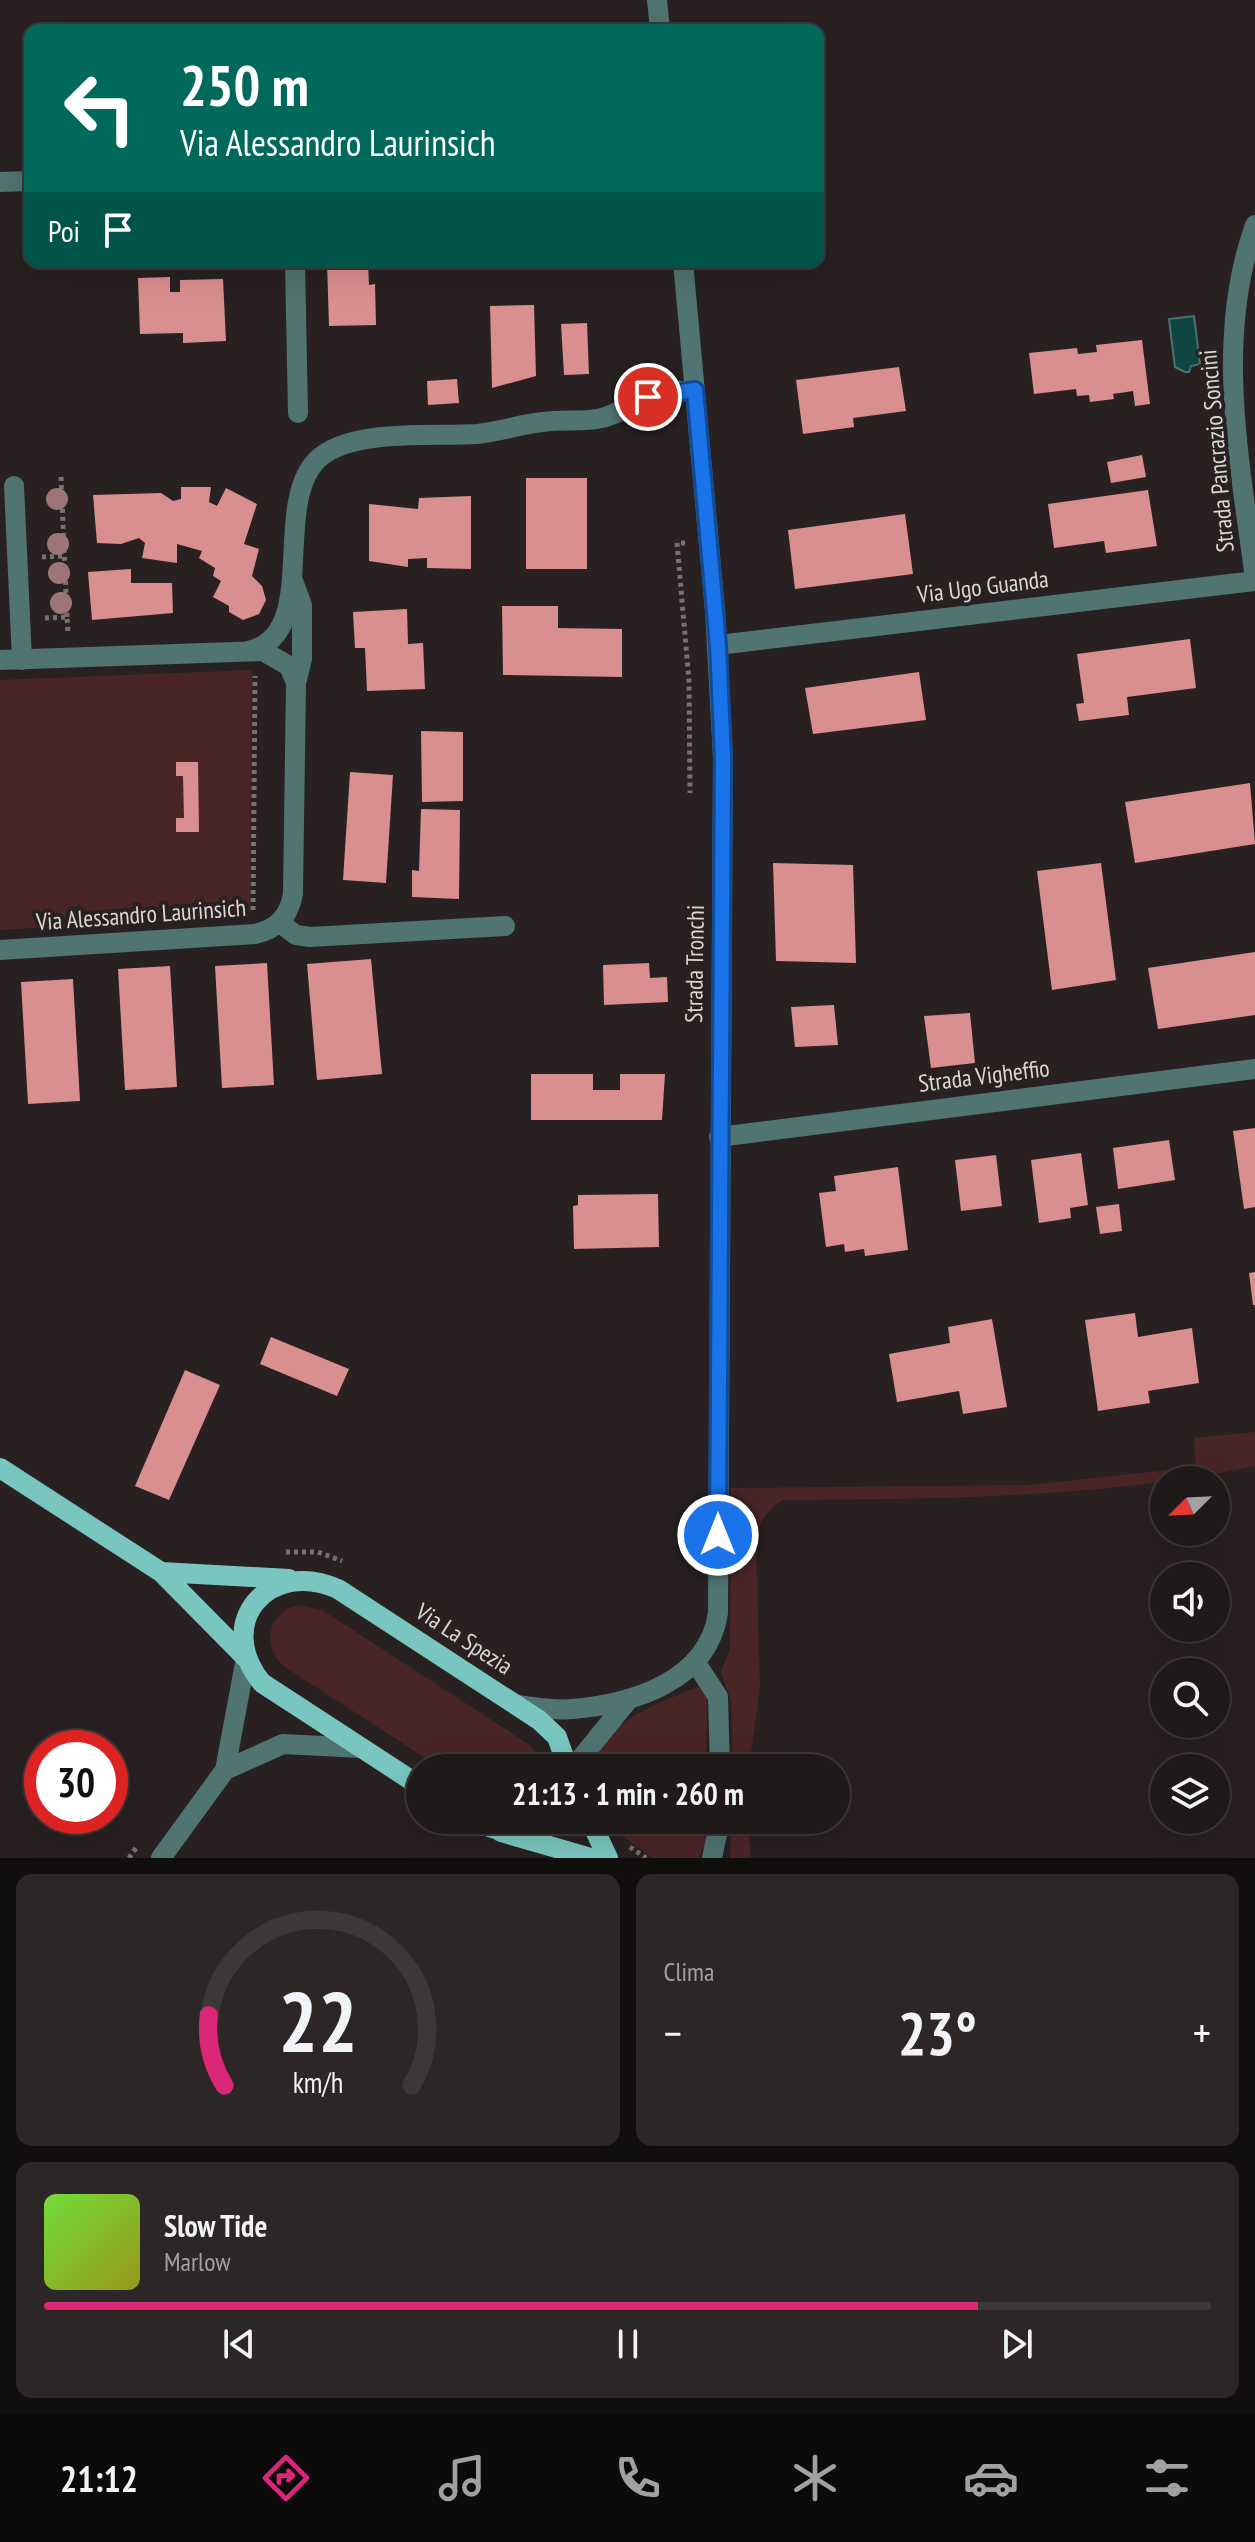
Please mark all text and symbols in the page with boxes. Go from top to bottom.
text: 250 m [180,49,309,121]
icon: left [48,56,152,160]
text: Via Alessandro Laurinsich [180,119,496,166]
icon: arrive [96,208,140,252]
text: Poi [48,211,80,250]
street label: Strada Pancrazio Soncini [1192,349,1241,554]
pin [614,363,682,431]
icon: arrive [626,375,670,419]
street label: Via Ugo Guanda [915,563,1050,610]
street label: Via Alessandro Laurinsich [34,892,247,937]
street label: Strada Tronchi [678,905,711,1023]
street label: Strada Vigheffio [917,1052,1051,1099]
north arrow [1150,1466,1230,1546]
map controls [1150,1466,1230,1834]
position arrow [676,1493,760,1577]
button: sound [1150,1562,1230,1642]
street label: Via La Spezia [409,1595,519,1681]
button: search [1150,1658,1230,1738]
speed limit sign: 30 [24,1730,128,1834]
button: layers [1150,1754,1230,1834]
text: 21:13 · 1 min · 260 m [512,1774,744,1813]
text: Clima [664,1955,714,1988]
text: 22 [278,1967,358,2075]
text: 23° [898,1994,977,2072]
text: − [664,2004,682,2061]
text: + [1193,2004,1211,2061]
text: km/h [292,2064,343,2101]
text: Slow Tide [164,2206,267,2245]
text: Marlow [164,2245,230,2278]
icon: previous [217,2322,261,2366]
icon: pause [606,2322,650,2366]
icon: next [995,2322,1039,2366]
icon: directions [258,2450,314,2506]
icon: music [434,2450,490,2506]
icon: phone [610,2450,666,2506]
icon: climate [787,2450,843,2506]
icon: car [963,2450,1019,2506]
icon: filters [1139,2450,1195,2506]
text: 21:12 [60,2455,138,2502]

